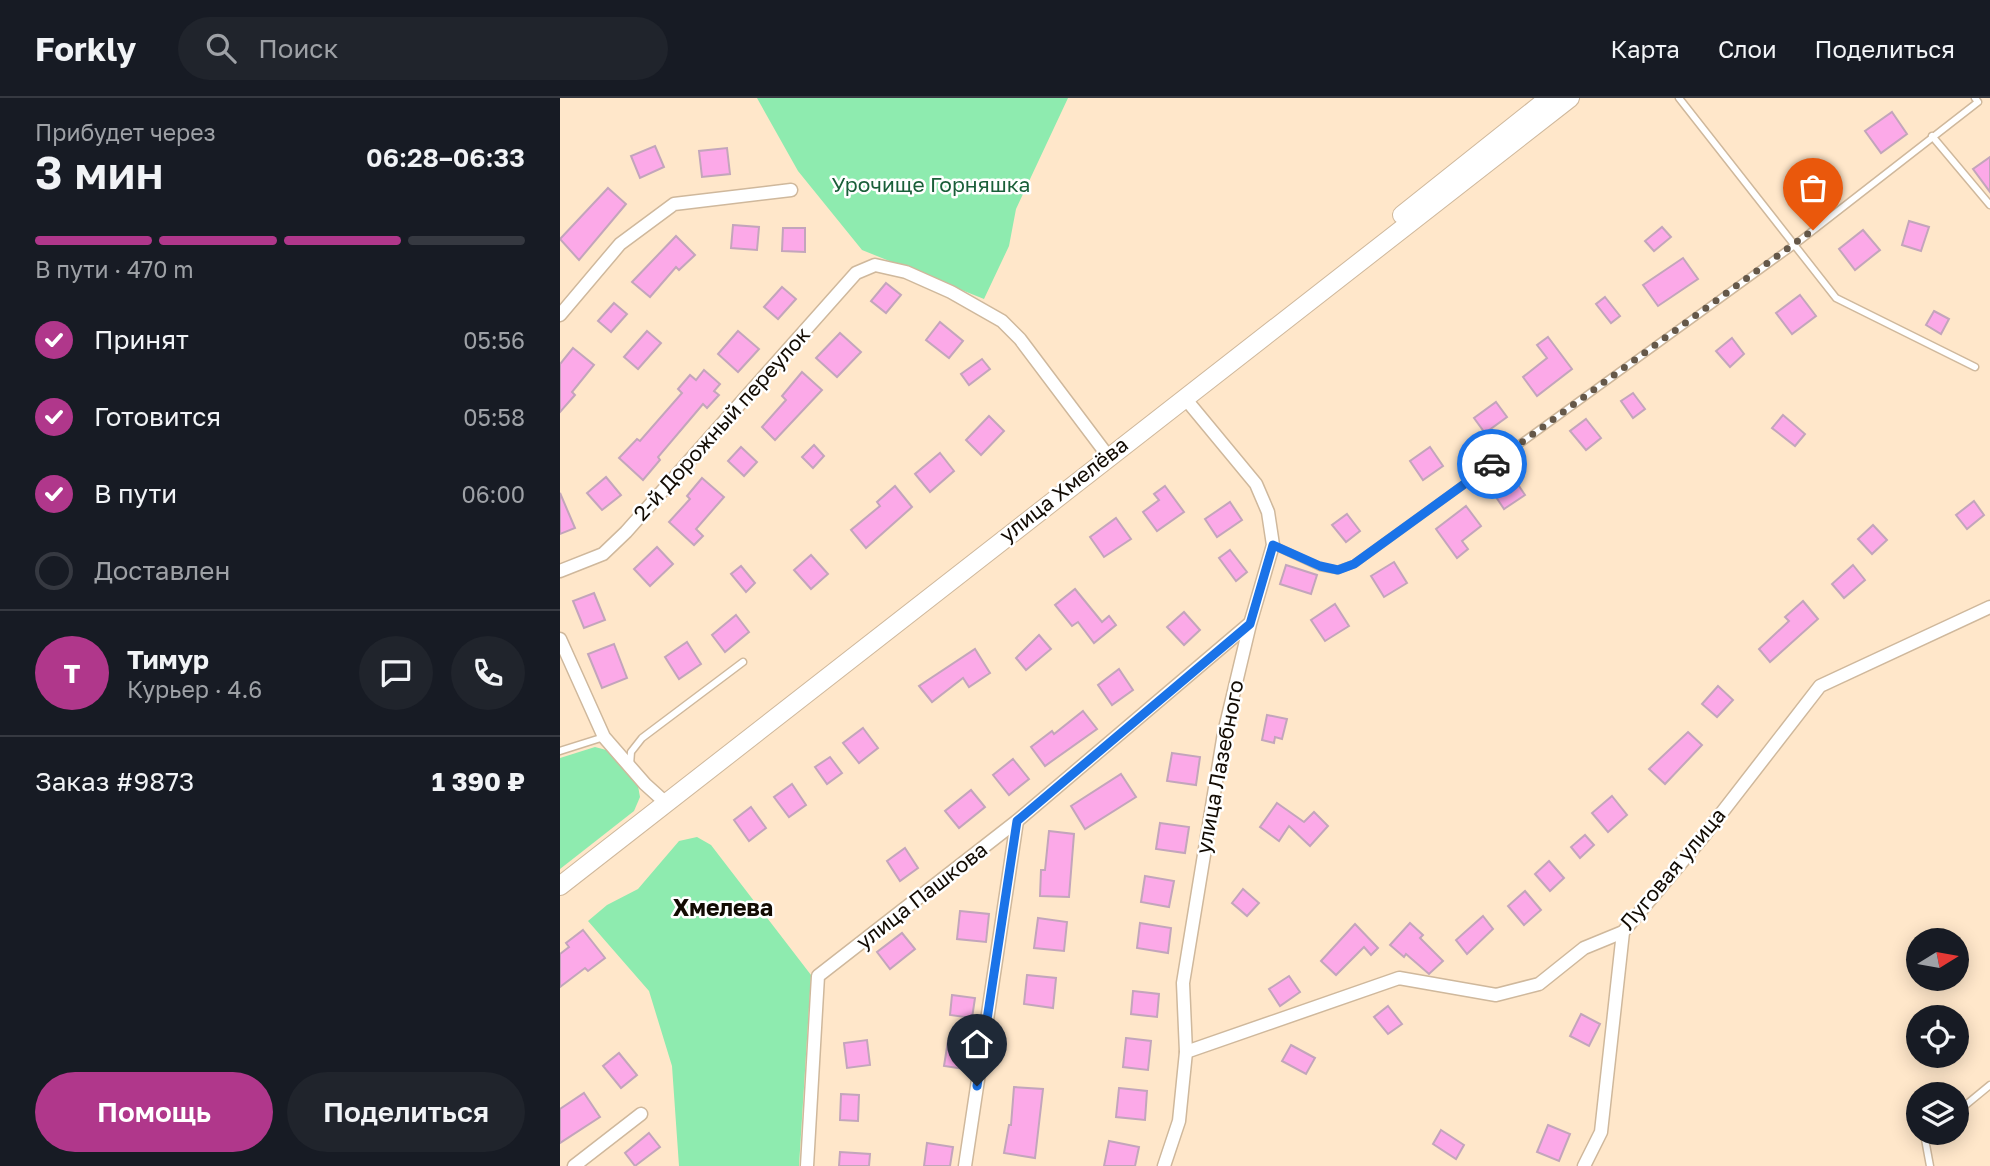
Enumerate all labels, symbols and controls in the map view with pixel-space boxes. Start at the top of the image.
search box [178,17,668,80]
text: Forkly [35,29,136,68]
icon: search [202,29,240,67]
text: Поиск [258,33,338,64]
text: Карта [1610,34,1680,63]
text: Слои [1718,34,1777,63]
text: Поделиться [1815,34,1955,63]
text: Прибудет через [35,118,216,146]
text: 06:28–06:33 [366,142,525,173]
text: 3 мин [35,144,164,199]
pin [1783,158,1843,230]
icon: bag [1794,169,1832,207]
park label: Урочище Горняшка [832,171,1030,197]
text: В пути · 470 m [35,255,194,283]
icon: check [35,321,73,359]
street label: 2-й Дорожный переулок [627,321,815,526]
text: Принят [94,324,189,355]
text: 05:56 [463,326,525,354]
icon: check [35,398,73,436]
text: Готовится [94,401,221,432]
text: 05:58 [463,403,525,431]
courier [1457,429,1527,499]
street label: улица Хмелёва [994,431,1133,547]
icon: car [1473,445,1511,483]
icon: check [35,475,73,513]
text: В пути [94,478,177,509]
text: 06:00 [461,480,525,508]
text: Доставлен [94,555,230,586]
button: chat [359,636,433,710]
button: phone [451,636,525,710]
text: Тимур [127,644,209,675]
text: Т [64,658,80,689]
text: Курьер · 4.6 [127,675,262,703]
street label: улица Лазебного [1189,678,1249,856]
text: Заказ #9873 [35,766,194,797]
text: 1 390 ₽ [432,766,525,797]
street label: Луговая улица [1614,802,1731,935]
street label: улица Пашкова [851,836,992,955]
district label: Хмелева [673,893,773,921]
north arrow [1906,928,1969,990]
map controls [1906,928,1969,1145]
button: locate [1906,1005,1969,1068]
pin [947,1014,1007,1086]
icon: home [958,1025,996,1063]
button: Помощь [35,1072,273,1152]
button: Поделиться [287,1072,525,1152]
button: layers [1906,1082,1969,1145]

